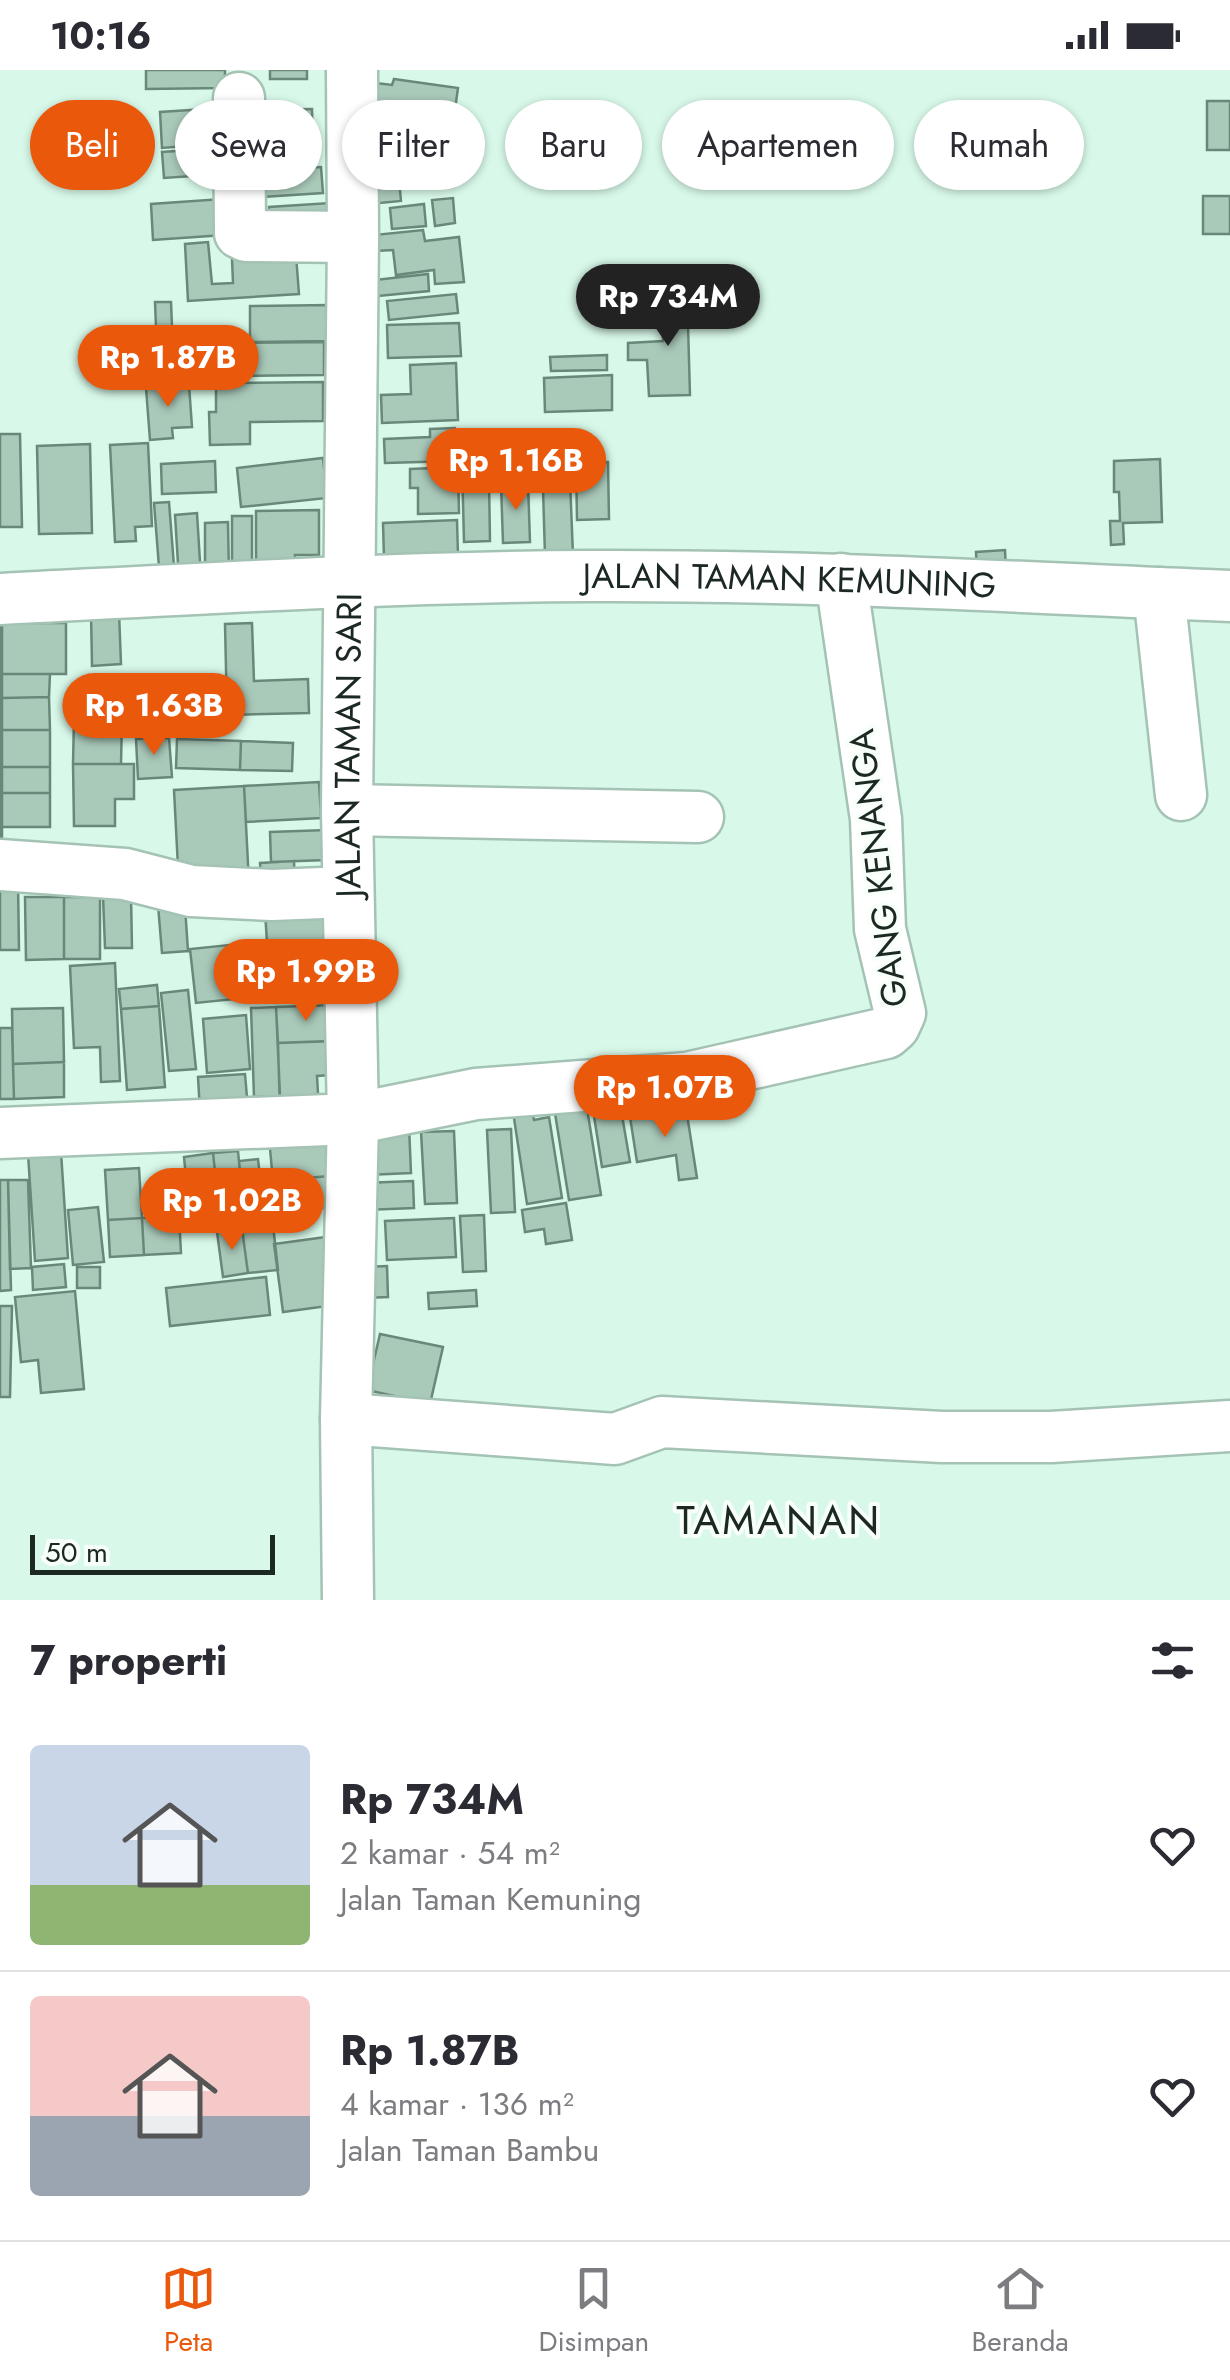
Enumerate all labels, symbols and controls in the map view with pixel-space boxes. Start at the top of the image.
text: 10:16 [50,8,152,63]
chip: Beli [30,100,155,190]
chip: Sewa [175,100,322,190]
chip: Filter [342,100,485,190]
chip: Baru [505,100,642,190]
chip: Apartemen [662,100,894,190]
chip: Rumah [914,100,1084,190]
pin: Rp 734M [576,264,760,349]
text: Rp 734M [598,273,738,319]
pin: Rp 1.87B [65,325,271,410]
text: Rp 1.87B [100,334,236,380]
pin: Rp 1.16B [413,428,619,513]
text: Rp 1.16B [448,437,584,483]
street label: JALAN TAMAN KEMUNING [579,551,997,611]
street label: JALAN TAMAN SARI [322,593,374,902]
pin: Rp 1.63B [51,673,257,758]
text: Rp 1.63B [84,682,224,728]
street label: GANG KENANGA [836,726,920,1010]
pin: Rp 1.99B [203,939,409,1024]
text: Rp 1.99B [236,948,376,994]
pin: Rp 1.07B [562,1055,768,1140]
text: Rp 1.07B [596,1064,734,1110]
pin: Rp 1.02B [129,1168,335,1253]
text: Rp 1.02B [162,1177,302,1223]
district label: TAMANAN [676,1491,882,1549]
scale bar [30,1530,275,1574]
text: 50 m [45,1532,108,1573]
text: 7 properti [30,1630,227,1691]
icon: filters [1145,1633,1200,1688]
text: Rp 734M [340,1769,524,1830]
icon: home [110,1785,230,1905]
icon: heart [1145,1818,1200,1873]
text: 2 kamar · 54 m² [340,1830,560,1876]
text: Jalan Taman Kemuning [340,1876,642,1922]
text: Rp 1.87B [340,2020,520,2081]
icon: home [110,2036,230,2156]
icon: heart [1145,2069,1200,2124]
text: 4 kamar · 136 m² [340,2081,574,2127]
text: Jalan Taman Bambu [340,2127,599,2173]
tab: Peta [161,2261,216,2362]
tab: Disimpan [538,2261,649,2362]
tab: Beranda [972,2261,1069,2362]

